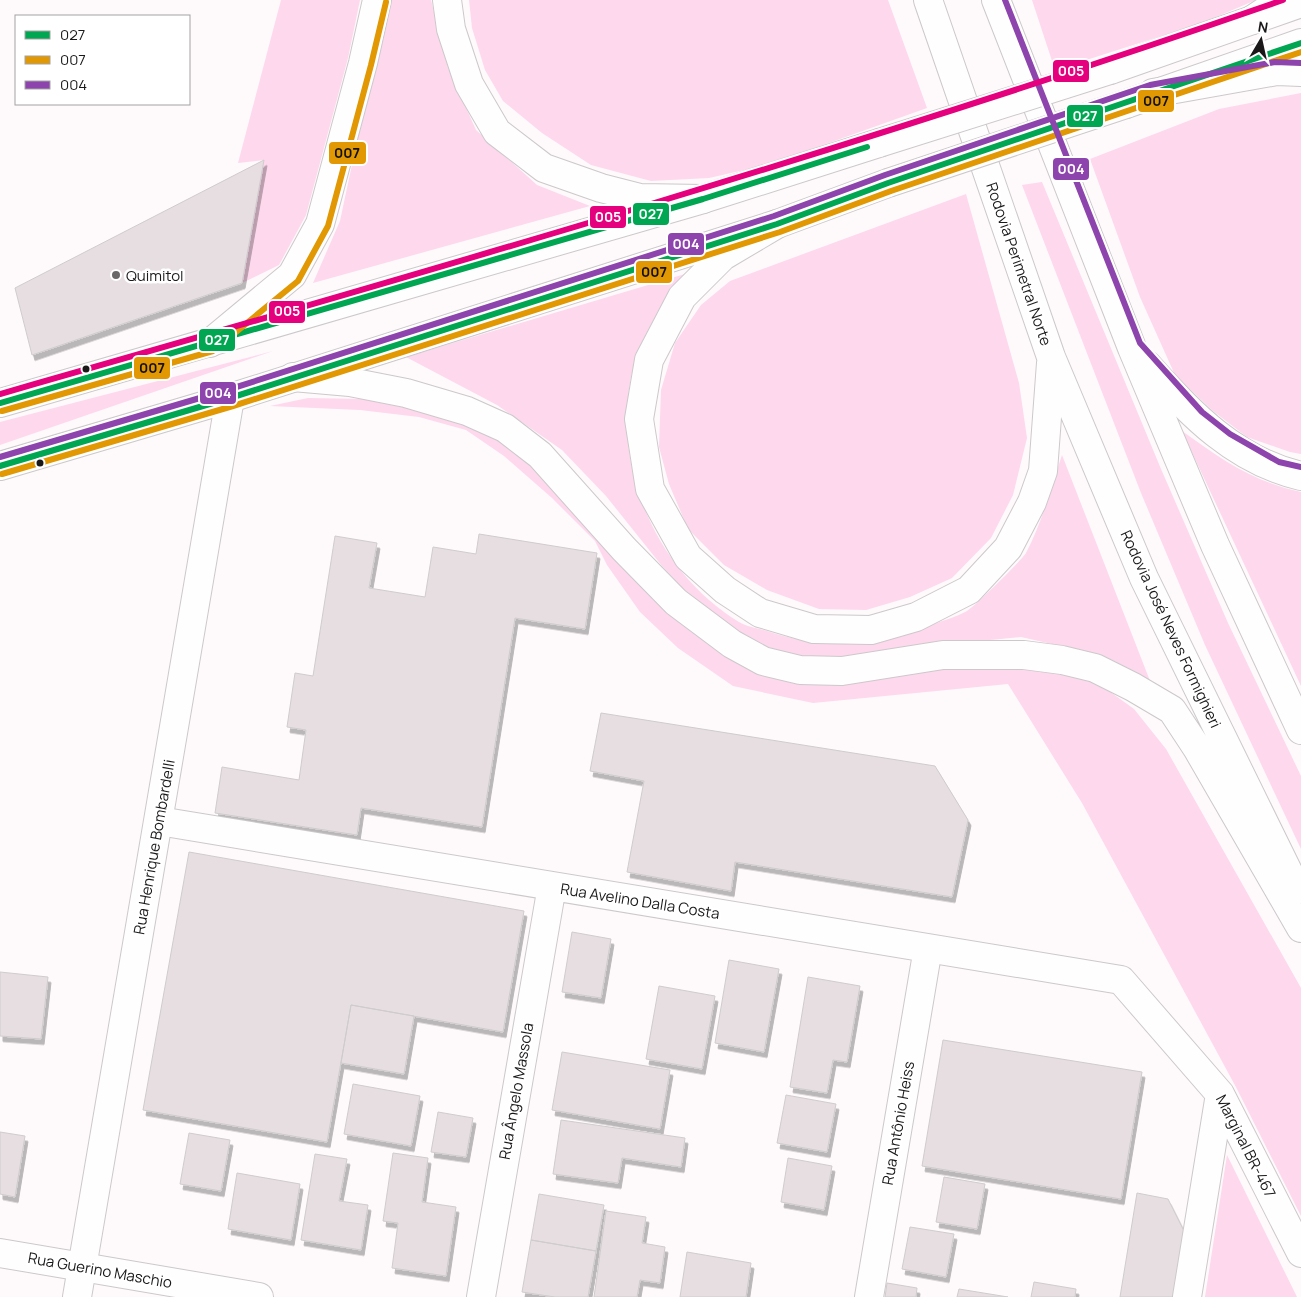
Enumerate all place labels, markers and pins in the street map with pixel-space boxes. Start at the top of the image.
place label: Quimitol [126,265,184,286]
marker: Quimitol [110,269,122,281]
unlabelled marker [81,364,91,374]
unlabelled marker [35,458,45,468]

